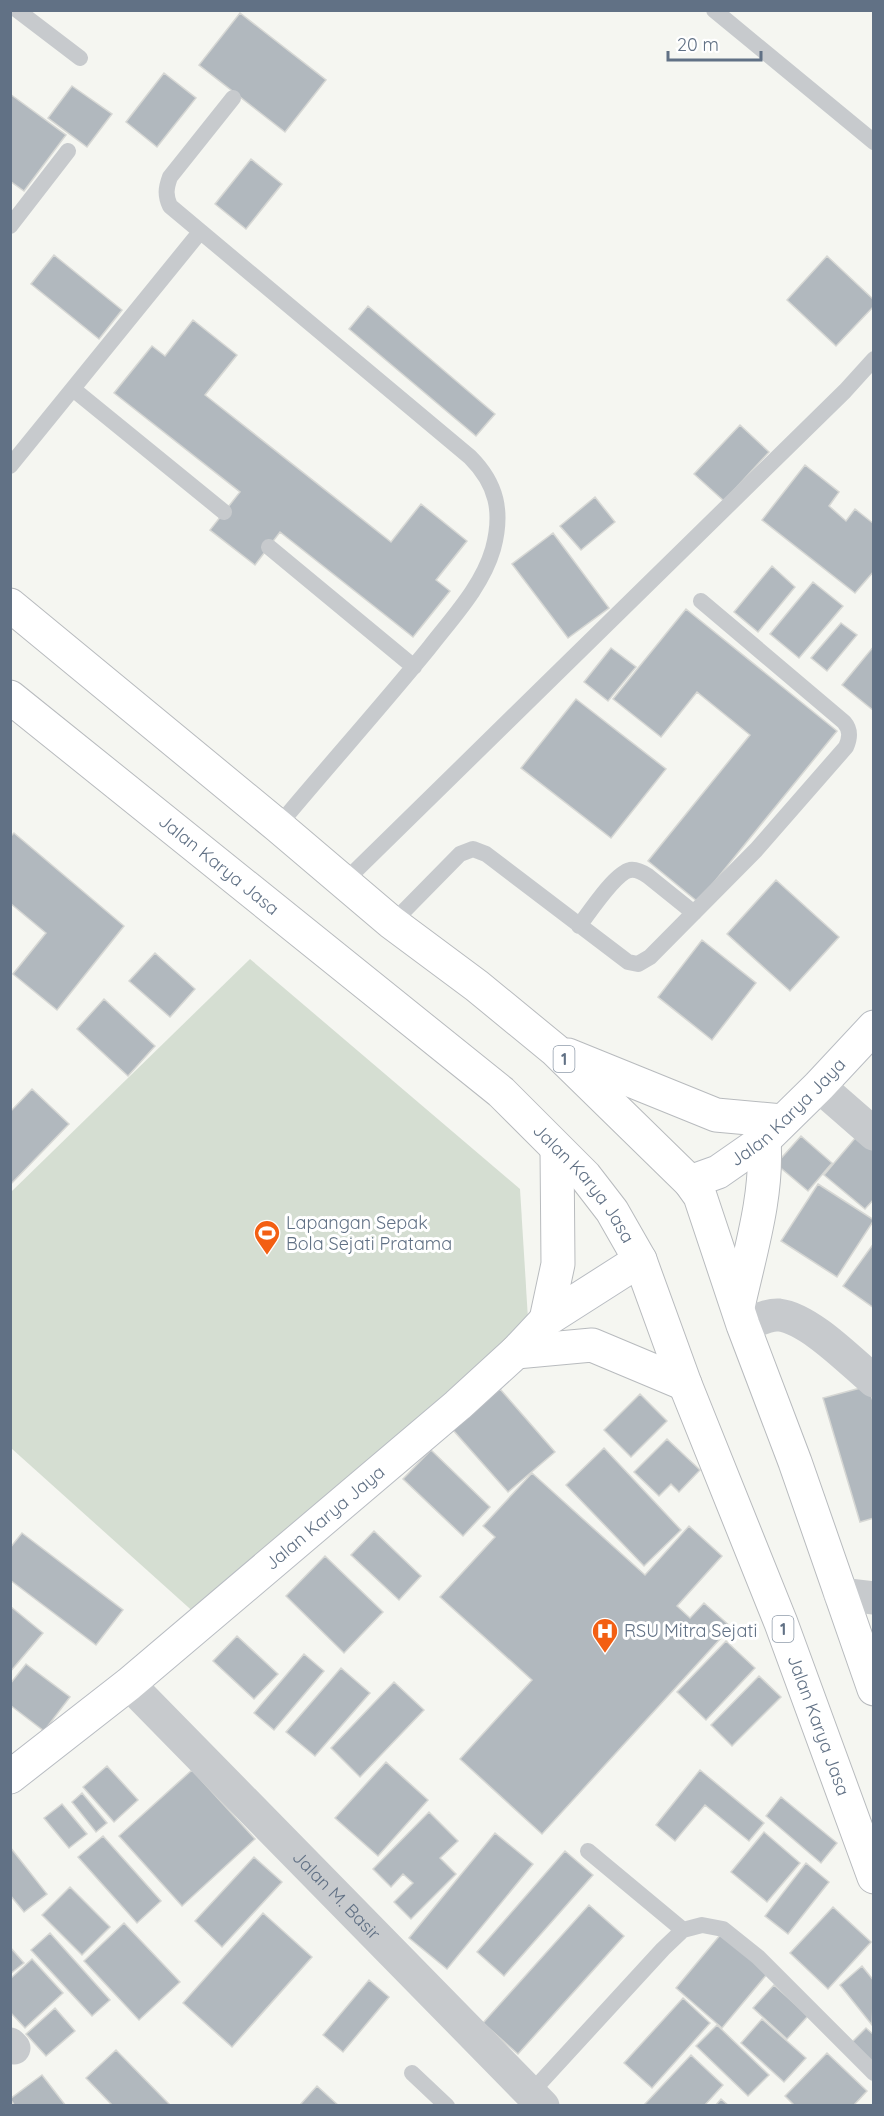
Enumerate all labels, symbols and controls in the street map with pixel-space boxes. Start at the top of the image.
scale bar [668,24,761,62]
text: 20 m [677,33,719,56]
street label: Jalan Karya Jasa [154,809,284,920]
road number: 1 [554,1046,574,1072]
street label: Jalan Karya Jaya [725,1053,850,1171]
street label: Jalan Karya Jasa [528,1119,640,1247]
place label: Lapangan Sepak Bola Sejati Pratama [286,1211,452,1255]
sports icon: Lapangan Sepak Bola Sejati Pratama [252,1218,282,1256]
street label: Jalan Karya Jaya [260,1460,389,1575]
hospital icon: RSU Mitra Sejati [590,1616,620,1654]
road number: 1 [772,1616,794,1642]
place label: RSU Mitra Sejati [624,1619,757,1642]
street label: Jalan Karya Jasa [783,1651,855,1799]
street label: Jalan M. Basir [288,1845,386,1945]

